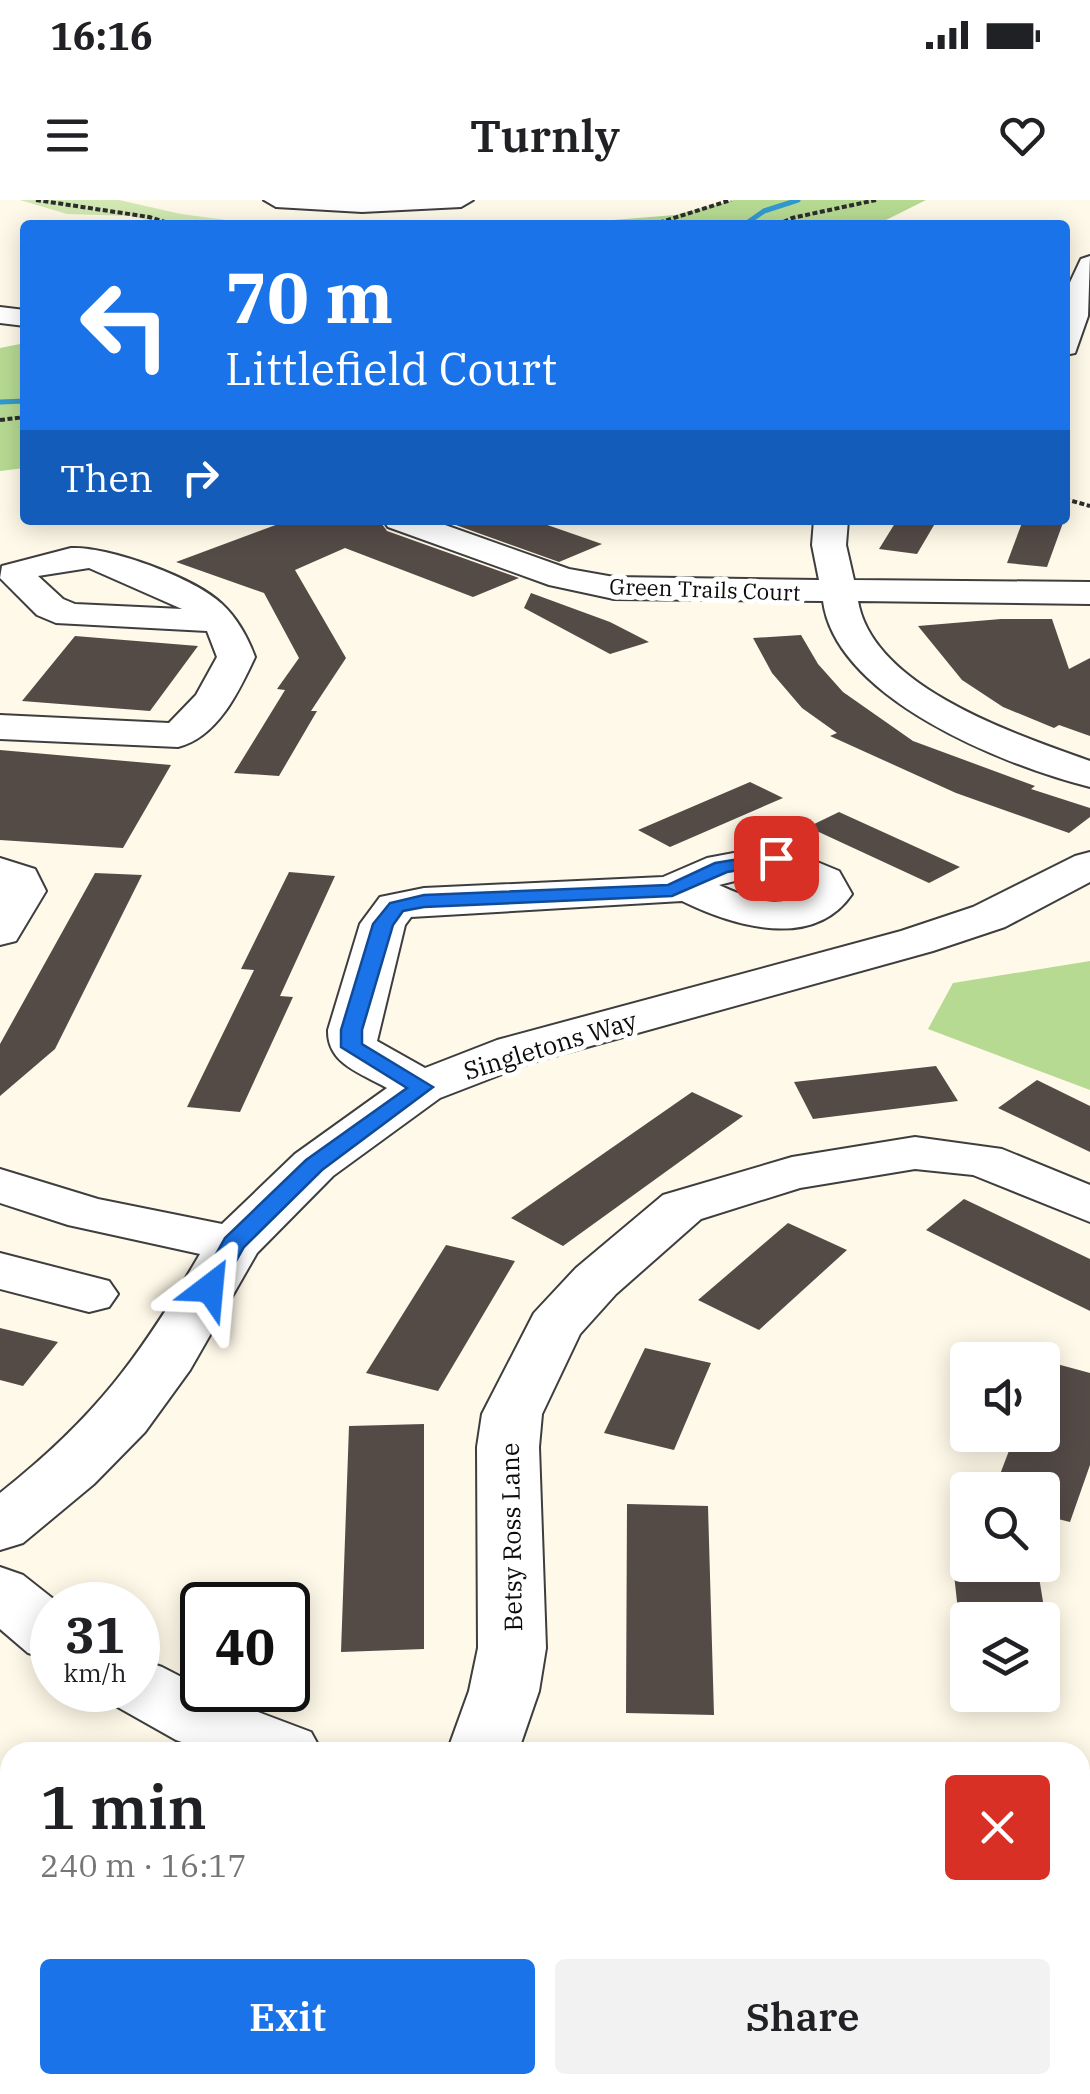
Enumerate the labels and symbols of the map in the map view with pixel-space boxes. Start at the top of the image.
street label: Green Trails Court [609,571,801,607]
pin [734,816,819,901]
street label: Singletons Way [459,1003,641,1087]
position arrow [158,1236,262,1340]
street label: Betsy Ross Lane [493,1442,529,1632]
speed limit sign: 40 [180,1582,310,1712]

